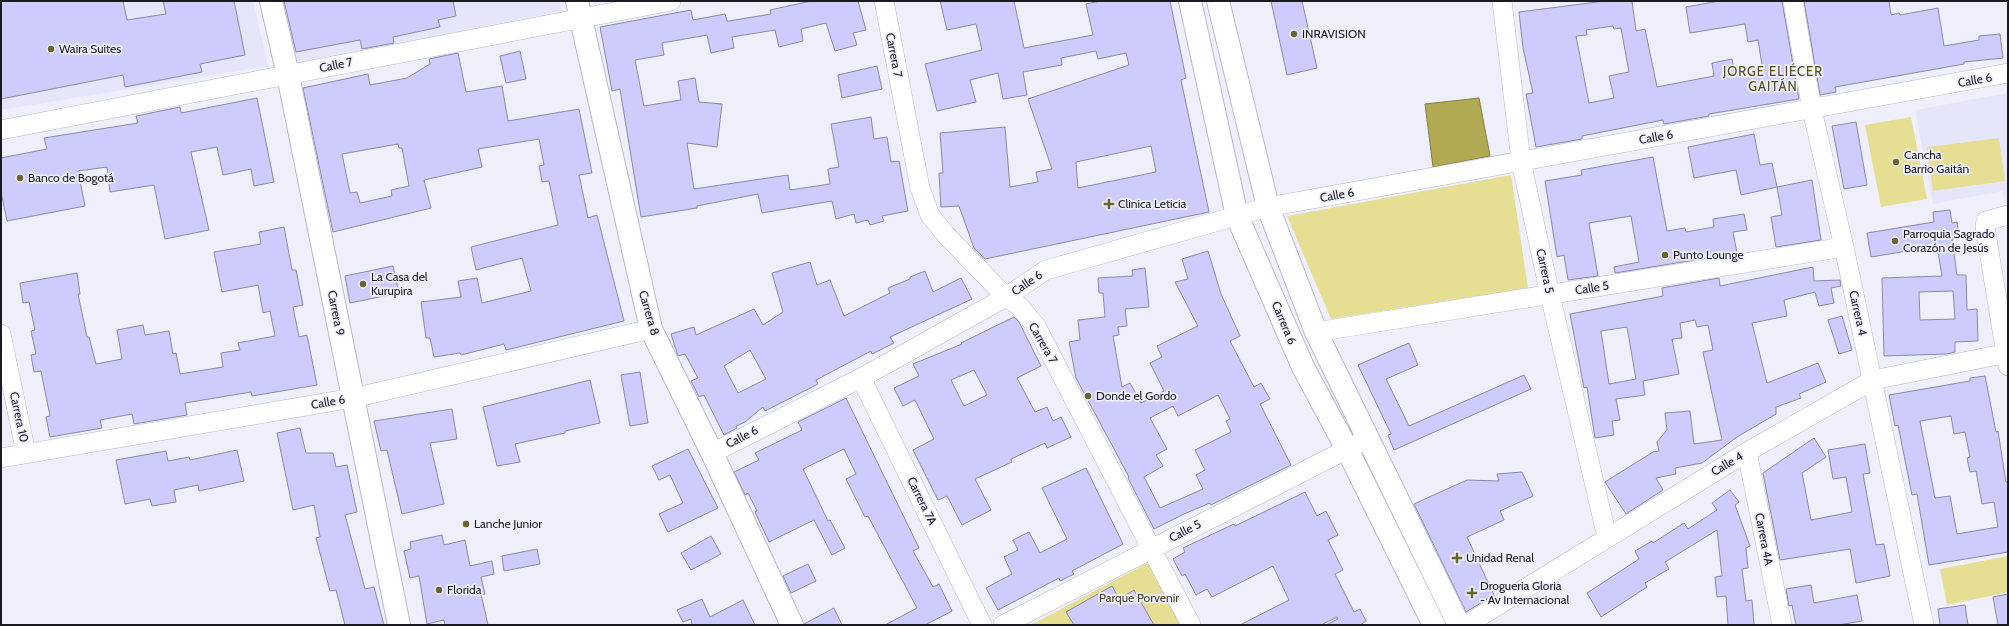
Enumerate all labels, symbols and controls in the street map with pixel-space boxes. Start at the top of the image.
place label: INRAVISION [1302,26,1366,41]
marker: INRAVISION [1289,29,1299,39]
street label: Carrera 7 [883,31,906,78]
place label: Waira Suites [59,41,121,56]
marker: Waira Suites [46,44,56,54]
street label: Calle 7 [318,54,354,75]
district label: JORGE ELIÉCER GAITÁN [1722,62,1823,94]
street label: Calle 6 [1957,69,1993,90]
street label: Calle 6 [1638,126,1674,147]
place label: Cancha Barrio Gaitán [1904,147,1970,176]
marker: Cancha Barrio Gaitán [1891,157,1901,167]
place label: Banco de Bogotá [28,170,114,185]
marker: Banco de Bogotá [15,173,25,183]
street label: Calle 6 [1319,184,1355,205]
place label: Clinica Leticia [1118,196,1187,211]
marker: Clinica Leticia [1103,198,1115,210]
place label: Parroquia Sagrado Corazón de Jesús [1903,226,1995,255]
marker: Parroquia Sagrado Corazón de Jesús [1890,236,1900,246]
street label: Carrera 5 [1533,247,1558,295]
place label: Punto Lounge [1673,247,1744,262]
marker: Punto Lounge [1660,250,1670,260]
street label: Calle 6 [1008,267,1045,298]
place label: La Casa del Kurupira [371,269,428,298]
street label: Calle 5 [1574,277,1610,298]
marker: La Casa del Kurupira [358,279,368,289]
street label: Carrera 9 [325,289,348,337]
street label: Carrera 8 [636,289,663,337]
street label: Carrera 4 [1846,289,1871,337]
street label: Carrera 6 [1269,299,1300,347]
street label: Carrera 7 [1026,320,1061,366]
place label: Donde el Gordo [1096,388,1177,403]
street label: Carrera 10 [7,390,32,443]
street label: Calle 6 [310,391,346,412]
marker: Donde el Gordo [1083,391,1093,401]
street label: Calle 6 [723,422,761,451]
street label: Calle 4 [1708,448,1745,479]
street label: Carrera 7A [904,474,941,528]
street label: Carrera 4A [1752,511,1777,567]
place label: Lanche Junior [474,516,542,531]
street label: Calle 5 [1166,516,1203,545]
marker: Lanche Junior [461,519,471,529]
place label: Unidad Renal [1466,550,1534,565]
marker: Unidad Renal [1451,552,1463,564]
place label: Drogueria Gloria - Av Internacional [1480,578,1569,607]
place label: Florida [447,582,482,597]
marker: Florida [434,585,444,595]
marker: Drogueria Gloria - Av Internacional [1467,588,1477,598]
park label: Parque Porvenir [1099,590,1179,605]

